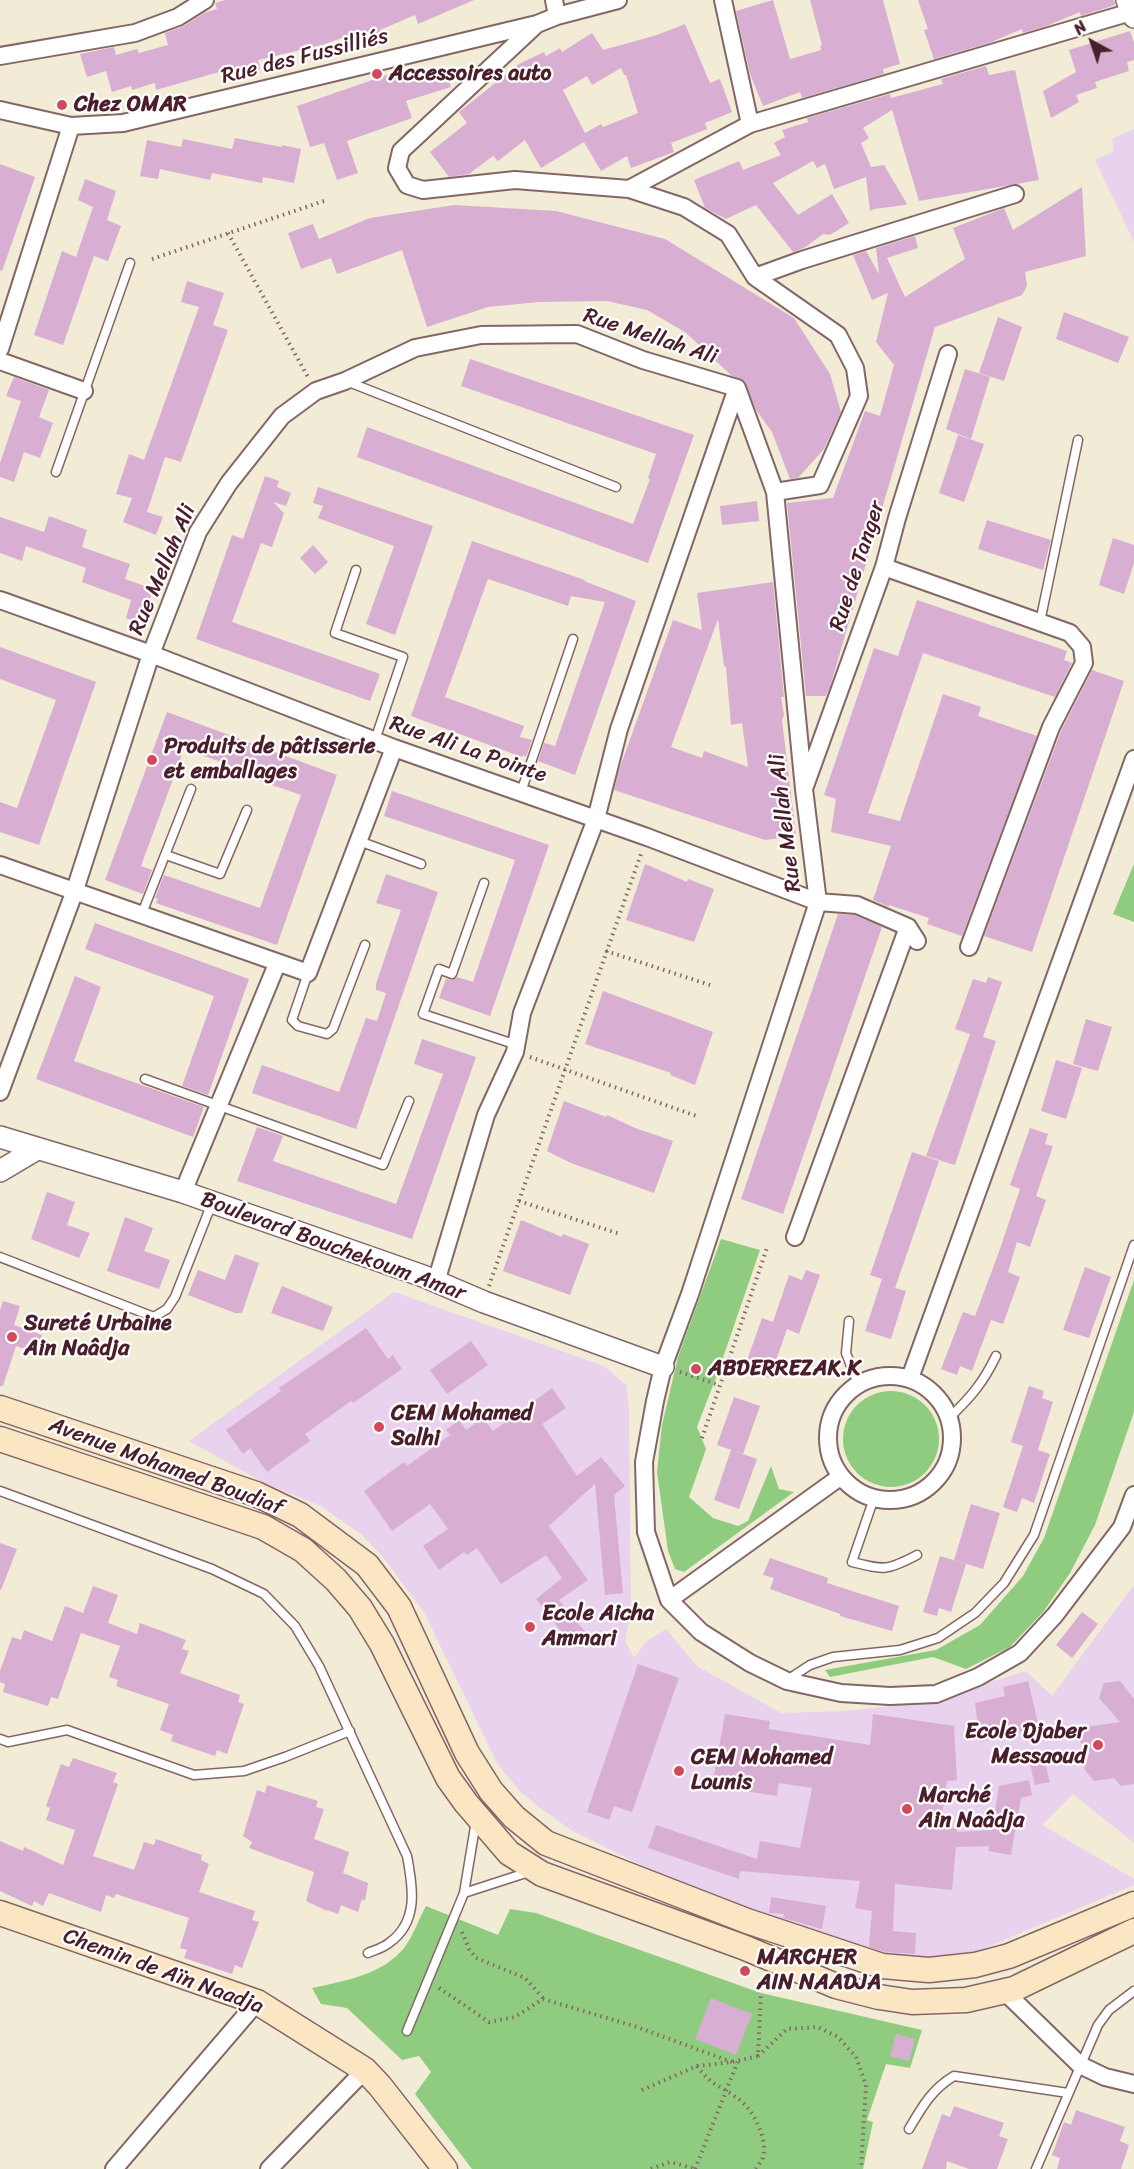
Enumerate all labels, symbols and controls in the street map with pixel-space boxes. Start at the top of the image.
north arrow [1062,12,1122,72]
text: N [1067,13,1094,43]
street label: Rue des Fussilliés [219,24,391,90]
place label: Accessoires auto [389,61,551,87]
marker: Accessoires auto [370,67,384,81]
place label: Chez OMAR [74,92,187,118]
marker: Chez OMAR [55,98,69,112]
street label: Rue Mellah Ali [580,303,720,371]
street label: Rue de Tanger [825,498,891,634]
street label: Rue Mellah Ali [124,501,202,639]
street label: Rue Ali La Pointe [386,711,550,789]
place label: Produits de pâtisserie et emballages [164,734,376,786]
street label: Rue Mellah Ali [764,752,808,894]
marker: Produits de pâtisserie et emballages [145,753,159,767]
street label: Boulevard Bouchekoum Amar [197,1187,469,1307]
place label: Sureté Urbaine Ain Naâdja [24,1311,172,1362]
marker: Sureté Urbaine Ain Naâdja [5,1330,19,1344]
place label: ABDERREZAK.K [708,1356,861,1382]
marker: ABDERREZAK.K [689,1362,703,1376]
place label: CEM Mohamed Salhi [391,1401,532,1452]
street label: Avenue Mohamed Boudiaf [45,1412,287,1522]
marker: CEM Mohamed Salhi [372,1420,386,1434]
place label: Ecole Aicha Ammari [542,1601,654,1652]
marker: Ecole Aicha Ammari [523,1620,537,1634]
place label: Ecole Djaber Messaoud [965,1719,1086,1771]
marker: Ecole Djaber Messaoud [1091,1738,1105,1752]
place label: CEM Mohamed Lounis [691,1745,832,1796]
marker: CEM Mohamed Lounis [672,1764,686,1778]
place label: Marché Ain Naâdja [919,1783,1024,1834]
marker: Marché Ain Naâdja [900,1802,914,1816]
street label: Chemin de Aïn Naadja [59,1923,267,2021]
place label: MARCHER AIN NAADJA [757,1945,881,1996]
marker: MARCHER AIN NAADJA [738,1964,752,1978]

